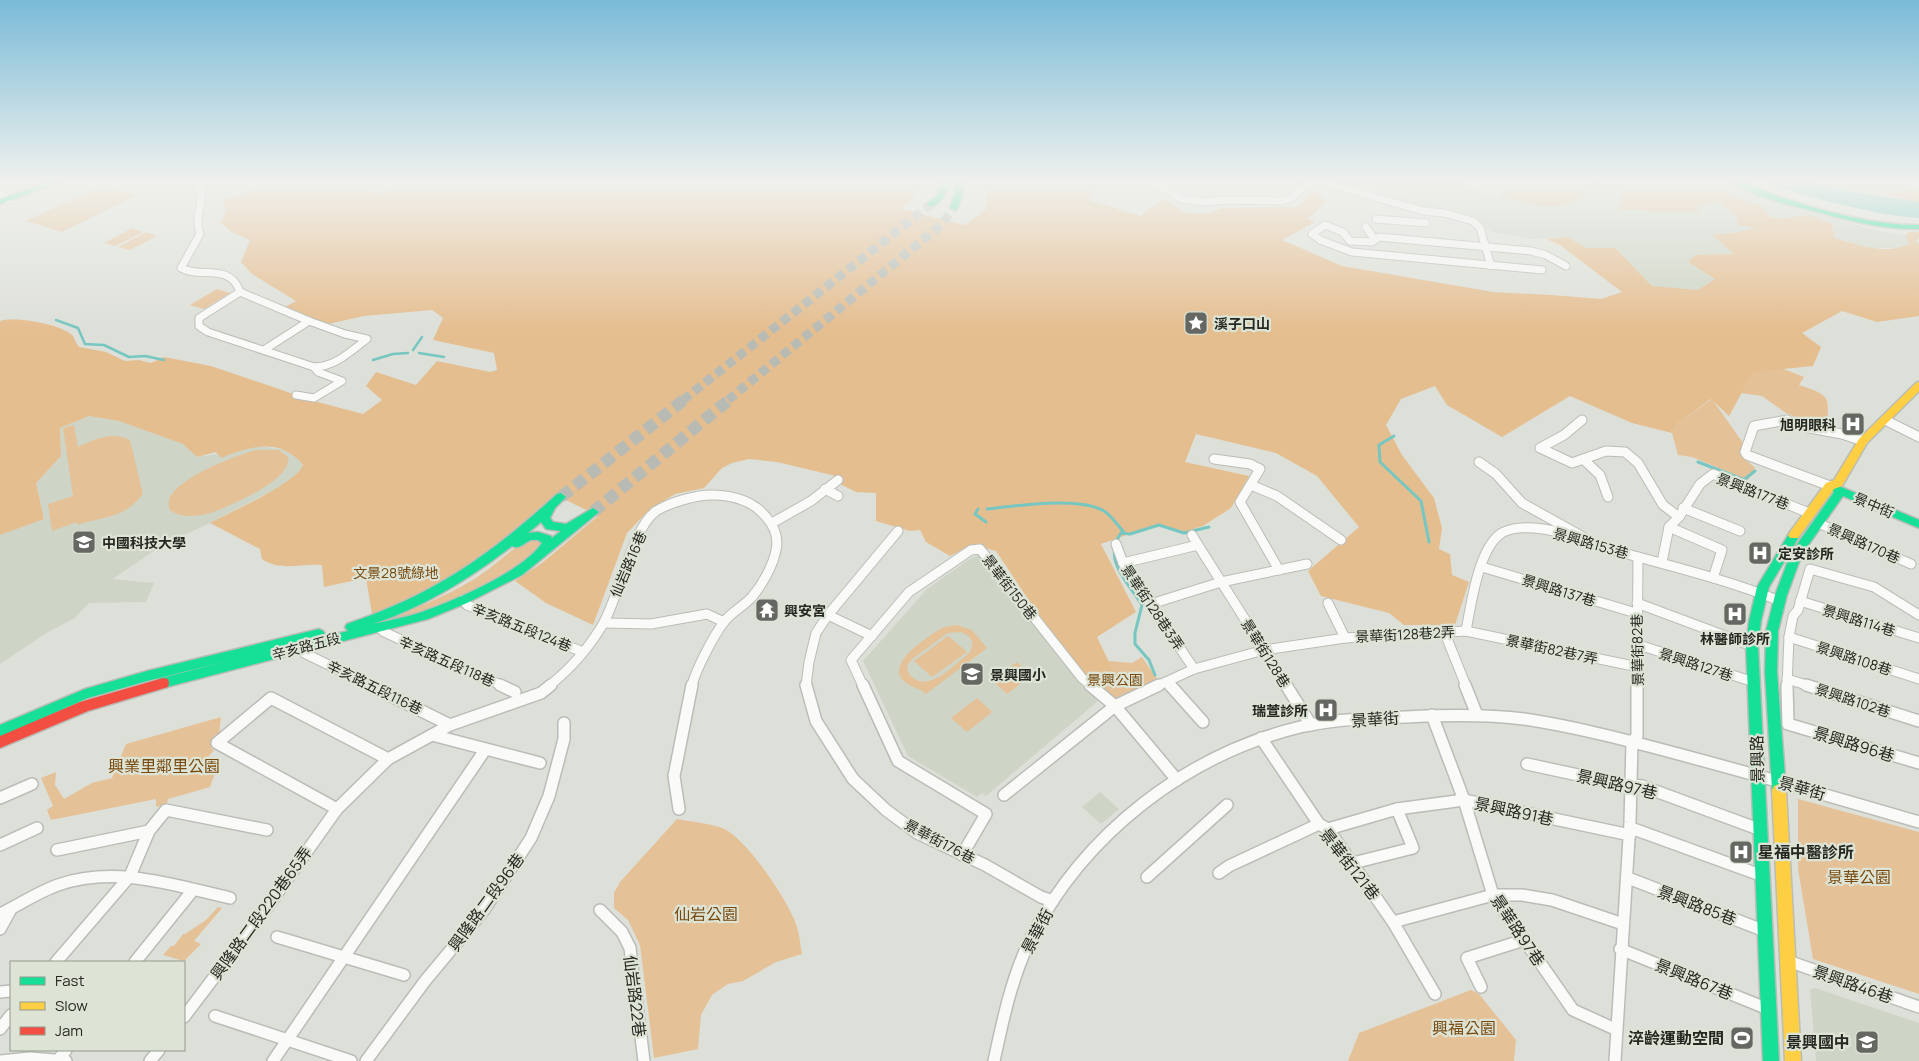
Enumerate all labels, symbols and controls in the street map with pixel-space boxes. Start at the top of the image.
place icon: 溪子口山 [1183,310,1209,336]
place label: 溪子口山 [1214,314,1270,333]
hospital icon: 旭明眼科 [1840,411,1866,437]
place label: 旭明眼科 [1780,415,1836,434]
street label: 景興路177巷 [1714,469,1792,513]
street label: 景中街 [1851,488,1897,522]
street label: 景興路170巷 [1825,519,1903,567]
street label: 景興路153巷 [1551,523,1631,563]
street label: 仙岩路16巷 [606,528,650,600]
school or university icon: 中國科技大學 [71,529,97,555]
place label: 中國科技大學 [102,533,186,552]
hospital icon: 定安診所 [1747,540,1773,566]
place label: 定安診所 [1778,544,1834,563]
street label: 景華街150巷 [978,550,1042,624]
street label: 景華街128巷3弄 [1117,561,1189,653]
park label: 文景28號綠地 [353,563,439,582]
street label: 景興路137巷 [1520,570,1598,610]
temple icon: 興安宮 [754,597,780,623]
street label: 辛亥路五段124巷 [470,598,574,656]
street label: 景興路114巷 [1820,600,1898,640]
place label: 興安宮 [784,601,826,620]
hospital icon: 林醫師診所 [1722,601,1748,627]
street label: 景華街82巷 [1627,614,1647,686]
street label: 景華街128巷 [1237,615,1295,691]
street label: 景華街128巷2弄 [1355,622,1455,646]
street label: 辛亥路五段 [270,628,342,664]
place label: 林醫師診所 [1700,629,1770,648]
street label: 景華街82巷7弄 [1504,630,1600,668]
street label: 辛亥路五段118巷 [396,631,498,691]
street label: 景興路108巷 [1814,637,1894,679]
street label: 景興路127巷 [1657,643,1735,685]
street label: 辛亥路五段116巷 [324,656,426,718]
school or university icon: 景興國小 [959,661,985,687]
place label: 景興國小 [990,665,1046,684]
park label: 景興公園 [1087,670,1143,689]
street label: 景興路102巷 [1813,679,1893,721]
hospital icon: 瑞萱診所 [1313,697,1339,723]
place label: 瑞萱診所 [1252,701,1308,720]
street label: 景華街 [1350,706,1400,732]
street label: 景興路96巷 [1811,721,1897,767]
street label: 景興路 [1746,735,1768,783]
park label: 興業里鄰里公園 [108,755,220,777]
street label: 景興路97巷 [1575,764,1659,804]
street label: 景華街 [1776,771,1828,805]
street label: 景興路91巷 [1473,792,1555,830]
street label: 景華街176巷 [901,814,979,868]
street label: 景華街121巷 [1315,823,1385,905]
hospital icon: 星福中醫診所 [1728,839,1754,865]
place label: 星福中醫診所 [1758,841,1854,863]
street label: 興隆路二段220巷65弄 [205,842,317,984]
street label: 興隆路二段96巷 [443,849,529,955]
park label: 景華公園 [1827,866,1891,888]
street label: 景興路85巷 [1655,880,1739,930]
street label: 景華路97巷 [1486,890,1550,970]
park label: 仙岩公園 [674,903,738,925]
street label: 景華街 [1016,905,1058,957]
street label: 景興路67巷 [1652,953,1736,1005]
street label: 仙岩路22巷 [619,954,651,1038]
street label: 景興路46巷 [1810,960,1896,1008]
legend [10,961,185,1051]
text: Fast [55,970,84,991]
text: Slow [55,995,88,1016]
park label: 興福公園 [1432,1017,1496,1039]
text: Jam [55,1020,83,1041]
sports icon: 淬齡運動空間 [1729,1025,1755,1051]
place label: 淬齡運動空間 [1628,1027,1724,1049]
school or university icon: 景興國中 [1854,1029,1880,1055]
place label: 景興國中 [1786,1031,1850,1053]

